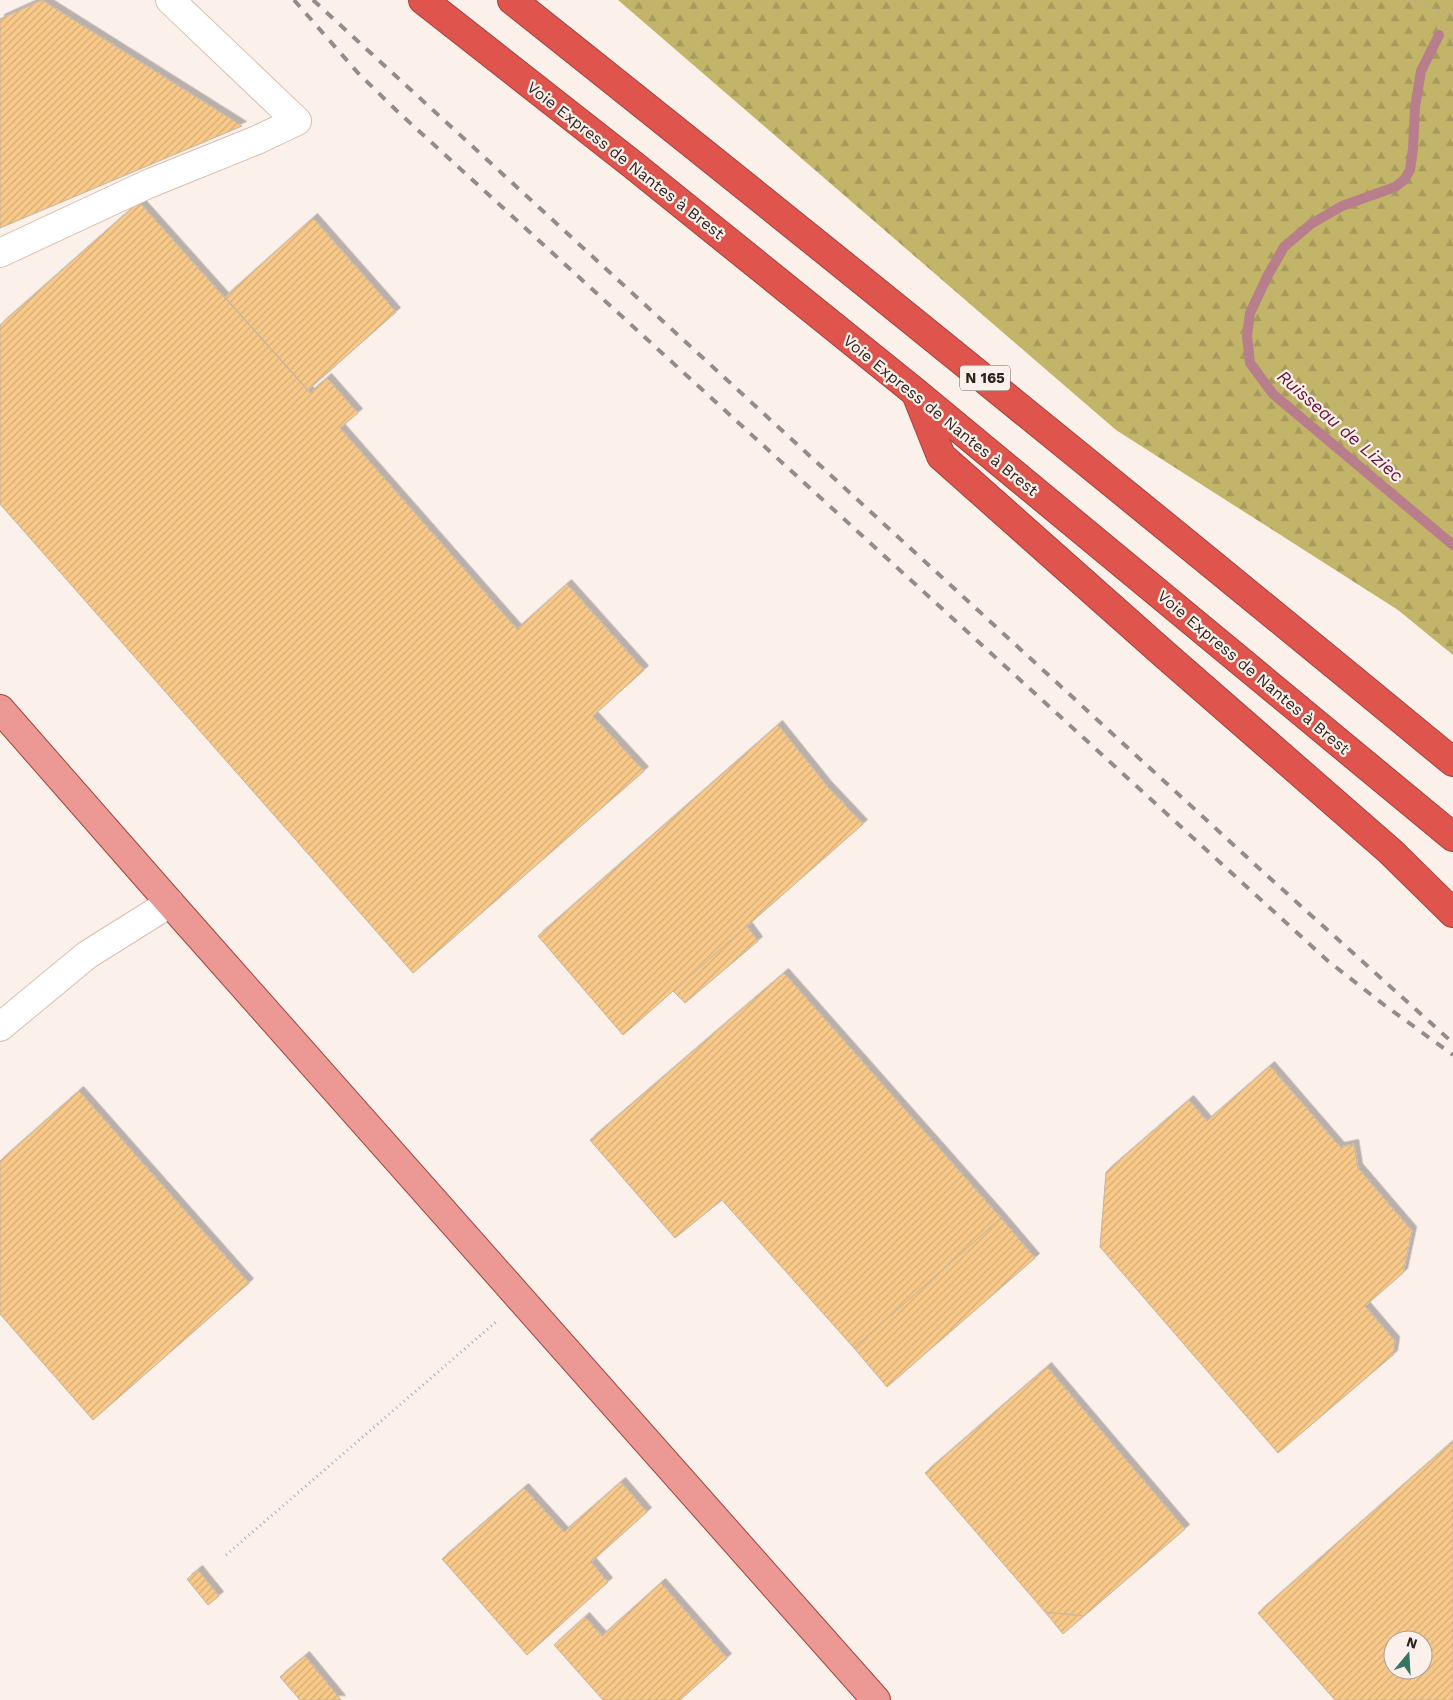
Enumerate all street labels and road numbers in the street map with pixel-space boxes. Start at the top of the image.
street label: Voie Express de Nantes à Brest [523,77,728,243]
street label: Voie Express de Nantes à Brest [839,331,1042,500]
road number: N 165 [960,366,1010,390]
street label: Voie Express de Nantes à Brest [1154,586,1354,759]

